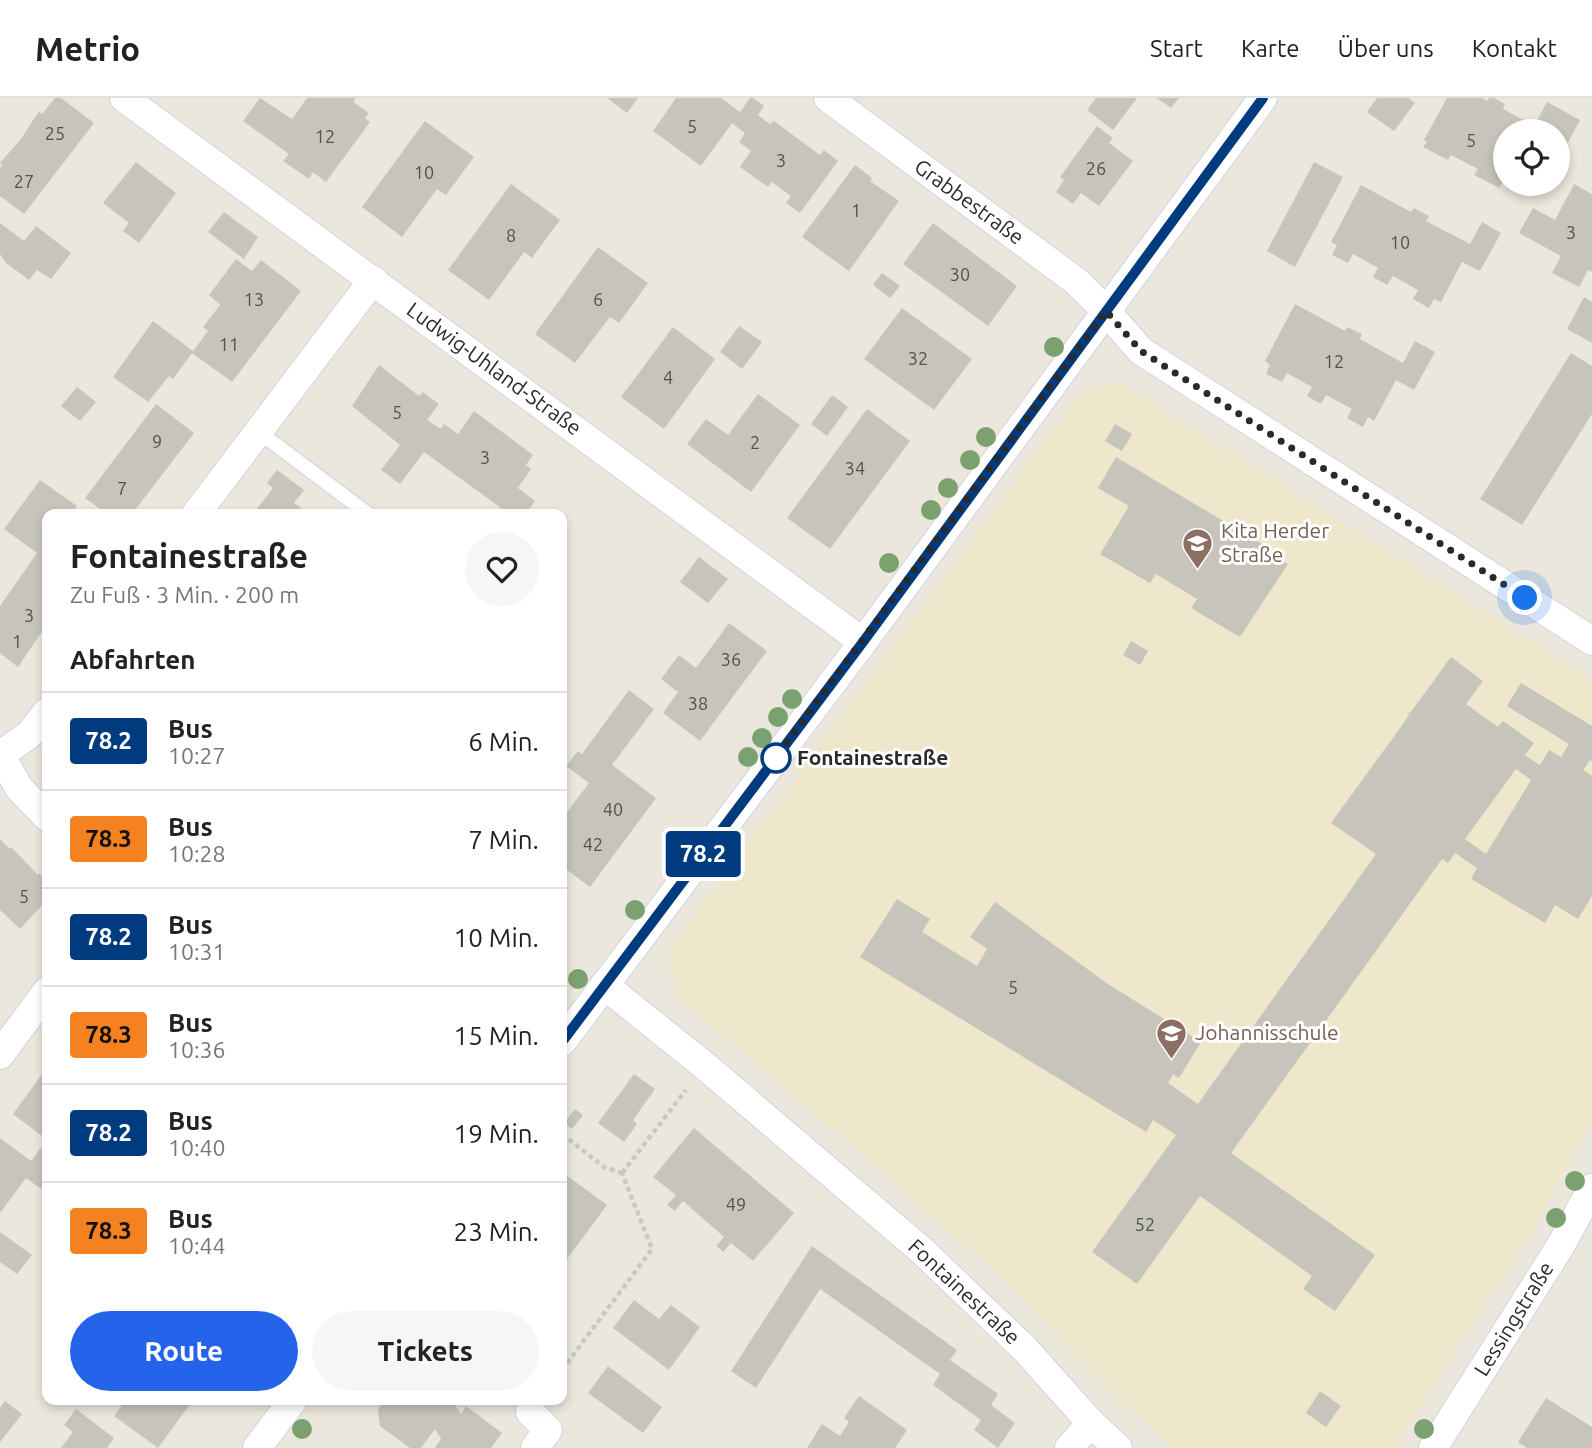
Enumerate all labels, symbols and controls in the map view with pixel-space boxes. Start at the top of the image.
text: Metrio [35,30,140,67]
text: Start [1150,35,1203,62]
text: Karte [1241,35,1300,62]
text: Über uns [1338,35,1434,62]
text: Kontakt [1472,35,1557,62]
house number: 5 [687,116,697,136]
map controls [1493,119,1570,196]
button: locate [1493,119,1570,196]
house number: 25 [45,123,65,143]
house number: 12 [315,126,335,146]
house number: 5 [1466,130,1476,150]
house number: 3 [776,150,786,170]
street label: Grabbestraße [910,154,1029,249]
house number: 26 [1086,158,1106,178]
house number: 10 [414,162,434,182]
house number: 27 [14,171,34,191]
house number: 1 [851,200,861,220]
house number: 3 [1566,222,1576,242]
house number: 8 [506,225,516,245]
house number: 10 [1390,232,1410,252]
house number: 30 [950,264,970,284]
house number: 13 [244,289,264,309]
house number: 6 [593,289,603,309]
street label: Ludwig-Uhland-Straße [403,297,586,440]
house number: 11 [219,334,239,354]
house number: 32 [908,348,928,368]
house number: 12 [1324,351,1344,371]
house number: 4 [663,367,673,387]
house number: 5 [392,402,402,422]
house number: 9 [152,431,162,451]
house number: 2 [750,432,760,452]
house number: 3 [480,447,490,467]
house number: 34 [845,458,865,478]
house number: 7 [117,478,127,498]
place label: Kita Herder Straße [1221,518,1329,566]
school or university icon: Kita Herder Straße [1181,526,1215,570]
button: heart [465,532,539,606]
text: Fontainestraße [70,537,308,574]
your location [1507,580,1542,615]
text: Zu Fuß · 3 Min. · 200 m [70,582,299,607]
house number: 3 [24,605,34,625]
house number: 1 [12,631,22,651]
text: Abfahrten [70,645,195,674]
house number: 36 [721,649,741,669]
house number: 38 [688,693,708,713]
text: Bus [168,714,213,743]
text: 78.2 [85,727,132,754]
text: 6 Min. [468,727,539,756]
text: 10:27 [168,743,226,768]
marker: Fontainestraße [761,743,791,773]
place label: Fontainestraße [797,745,948,769]
house number: 40 [603,799,623,819]
text: Bus [168,812,213,841]
text: 78.3 [85,825,132,852]
text: 7 Min. [468,825,539,854]
line badge: 78.2 [654,831,752,877]
house number: 42 [583,834,603,854]
text: 78.2 [680,840,726,867]
text: 10:28 [168,841,226,866]
house number: 5 [19,886,29,906]
text: Bus [168,910,213,939]
text: 78.2 [85,923,132,950]
text: 10 Min. [454,923,539,952]
text: 10:31 [168,939,226,964]
house number: 5 [1008,977,1018,997]
text: Bus [168,1008,213,1037]
school or university icon: Johannisschule [1155,1016,1189,1060]
place label: Johannisschule [1195,1020,1339,1044]
text: 78.3 [85,1021,132,1048]
text: 15 Min. [454,1021,539,1050]
text: 10:36 [168,1037,226,1062]
text: Bus [168,1106,213,1135]
text: 78.2 [85,1119,132,1146]
text: 19 Min. [454,1119,539,1148]
text: 10:40 [168,1135,226,1160]
house number: 49 [726,1194,746,1214]
text: Bus [168,1204,213,1233]
house number: 52 [1135,1214,1155,1234]
text: 78.3 [85,1217,132,1244]
text: 23 Min. [454,1217,539,1246]
text: 10:44 [168,1233,226,1258]
street label: Fontainestraße [904,1234,1025,1349]
street label: Lessingstraße [1469,1257,1558,1380]
button: Route [70,1311,298,1391]
button: Tickets [312,1311,539,1391]

